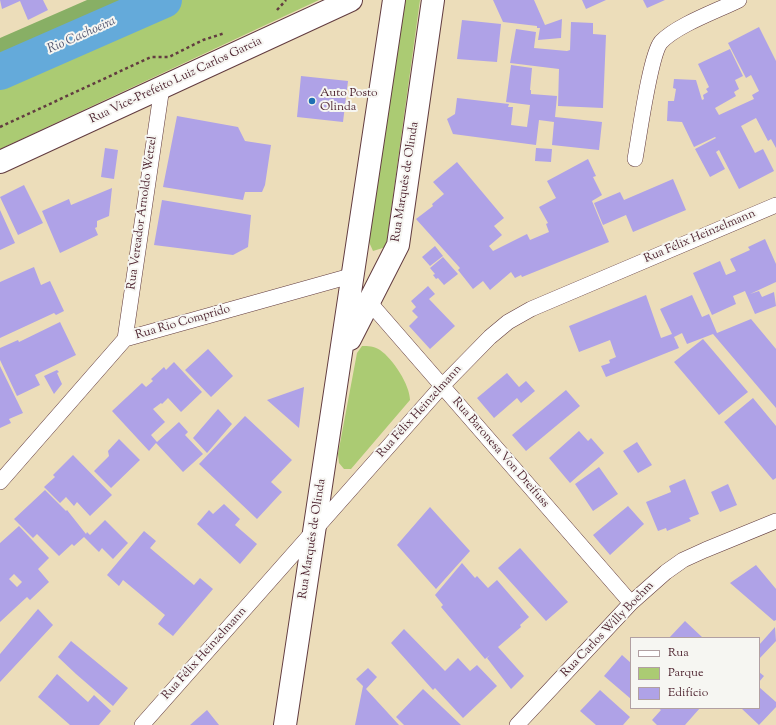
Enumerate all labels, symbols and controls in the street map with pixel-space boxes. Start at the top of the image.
water label: Rio Cachoeira [45,14,119,58]
street label: Rua Vice-Prefeito Luiz Carlos Garcia [88,35,264,127]
place label: Auto Posto Olinda [320,87,378,115]
marker: Auto Posto Olinda [307,96,317,106]
street label: Rua Marquês de Olinda [389,121,423,243]
street label: Rua Vereador Arnoldo Wetzel [125,135,161,291]
street label: Rua Félix Heinzelmann [642,207,758,267]
street label: Rua Rio Comprido [134,303,232,343]
street label: Rua Félix Heinzelmann [375,363,465,461]
street label: Rua Baronesa Von Dreifuss [448,395,552,511]
street label: Rua Marquês de Olinda [296,478,330,600]
street label: Rua Carlos Willy Boehm [559,579,657,681]
street label: Rua Félix Heinzelmann [160,605,250,703]
legend [630,637,760,709]
text: Rua [668,644,689,662]
text: Parque [668,664,704,682]
text: Edifício [668,684,708,702]

